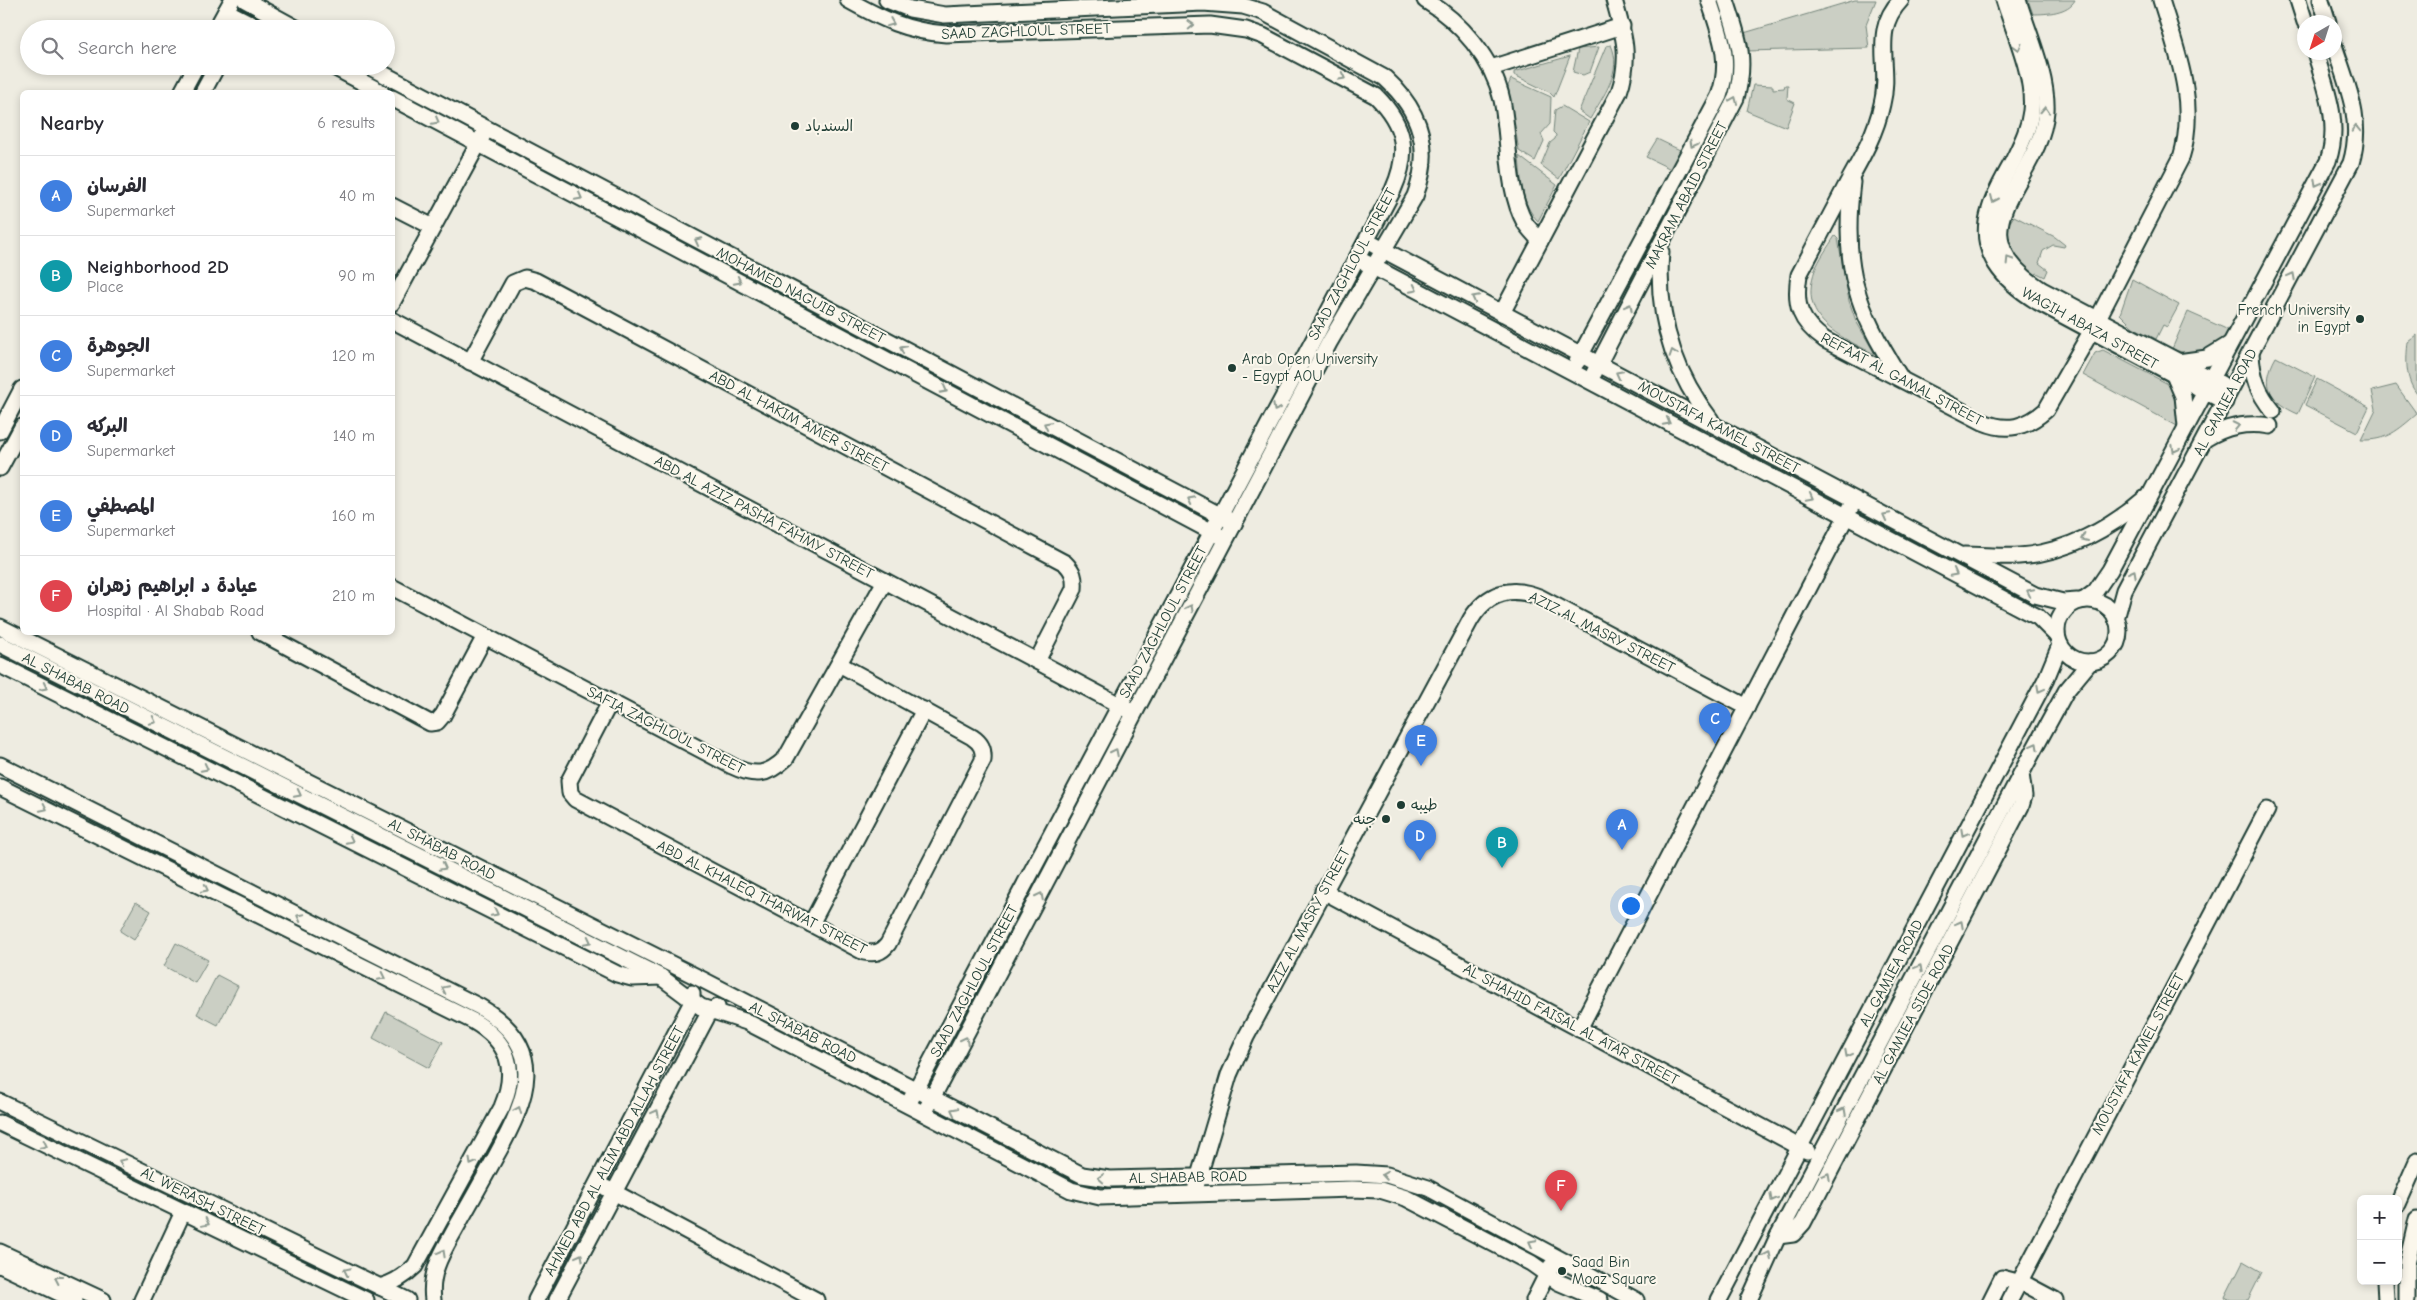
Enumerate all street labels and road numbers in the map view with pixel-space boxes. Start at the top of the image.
street label: SAAD ZAGHLOUL STREET [941,19,1111,43]
street label: MAKRAM ABAID STREET [1641,118,1731,272]
street label: SAAD ZAGHLOUL STREET [1304,185,1400,343]
street label: MOHAMED NAGUIB STREET [714,243,889,347]
street label: WAGIH ABAZA STREET [2018,283,2162,373]
street label: REFAAT AL GAMAL STREET [1818,329,1986,430]
street label: AL GAMIEA ROAD [2189,345,2261,459]
street label: ABD AL HAKIM AMER STREET [706,366,892,476]
street label: MOUSTAFA KAMEL STREET [1635,377,1803,477]
street label: ABD AL AZIZ PASHA FAHMY STREET [651,451,877,583]
street label: SAAD ZAGHLOUL STREET [1115,543,1211,701]
street label: AZIZ AL MASRY STREET [1526,587,1678,677]
street label: AL SHABAB ROAD [19,648,133,718]
street label: SAFIA ZAGHLOUL STREET [584,682,748,778]
street label: AL SHABAB ROAD [385,814,499,884]
street label: ABD AL KHALEQ THARWAT STREET [654,836,870,958]
street label: AZIZ AL MASRY STREET [1262,844,1354,996]
street label: SAAD ZAGHLOUL STREET [926,902,1022,1060]
street label: AL GAMIEA ROAD [1855,916,1927,1030]
street label: AL GAMIEA SIDE ROAD [1868,941,1958,1087]
street label: AL SHAHID FAISAL AL ATAR STREET [1460,959,1682,1089]
street label: MOUSTAFA KAMEL STREET [2088,970,2188,1138]
street label: AL SHABAB ROAD [746,997,860,1067]
street label: AHMED ABD AL ALIM ABD ALLAH STREET [540,1023,688,1279]
street label: AL WERASH STREET [138,1163,268,1239]
street label: AL SHABAB ROAD [1129,1167,1247,1187]

